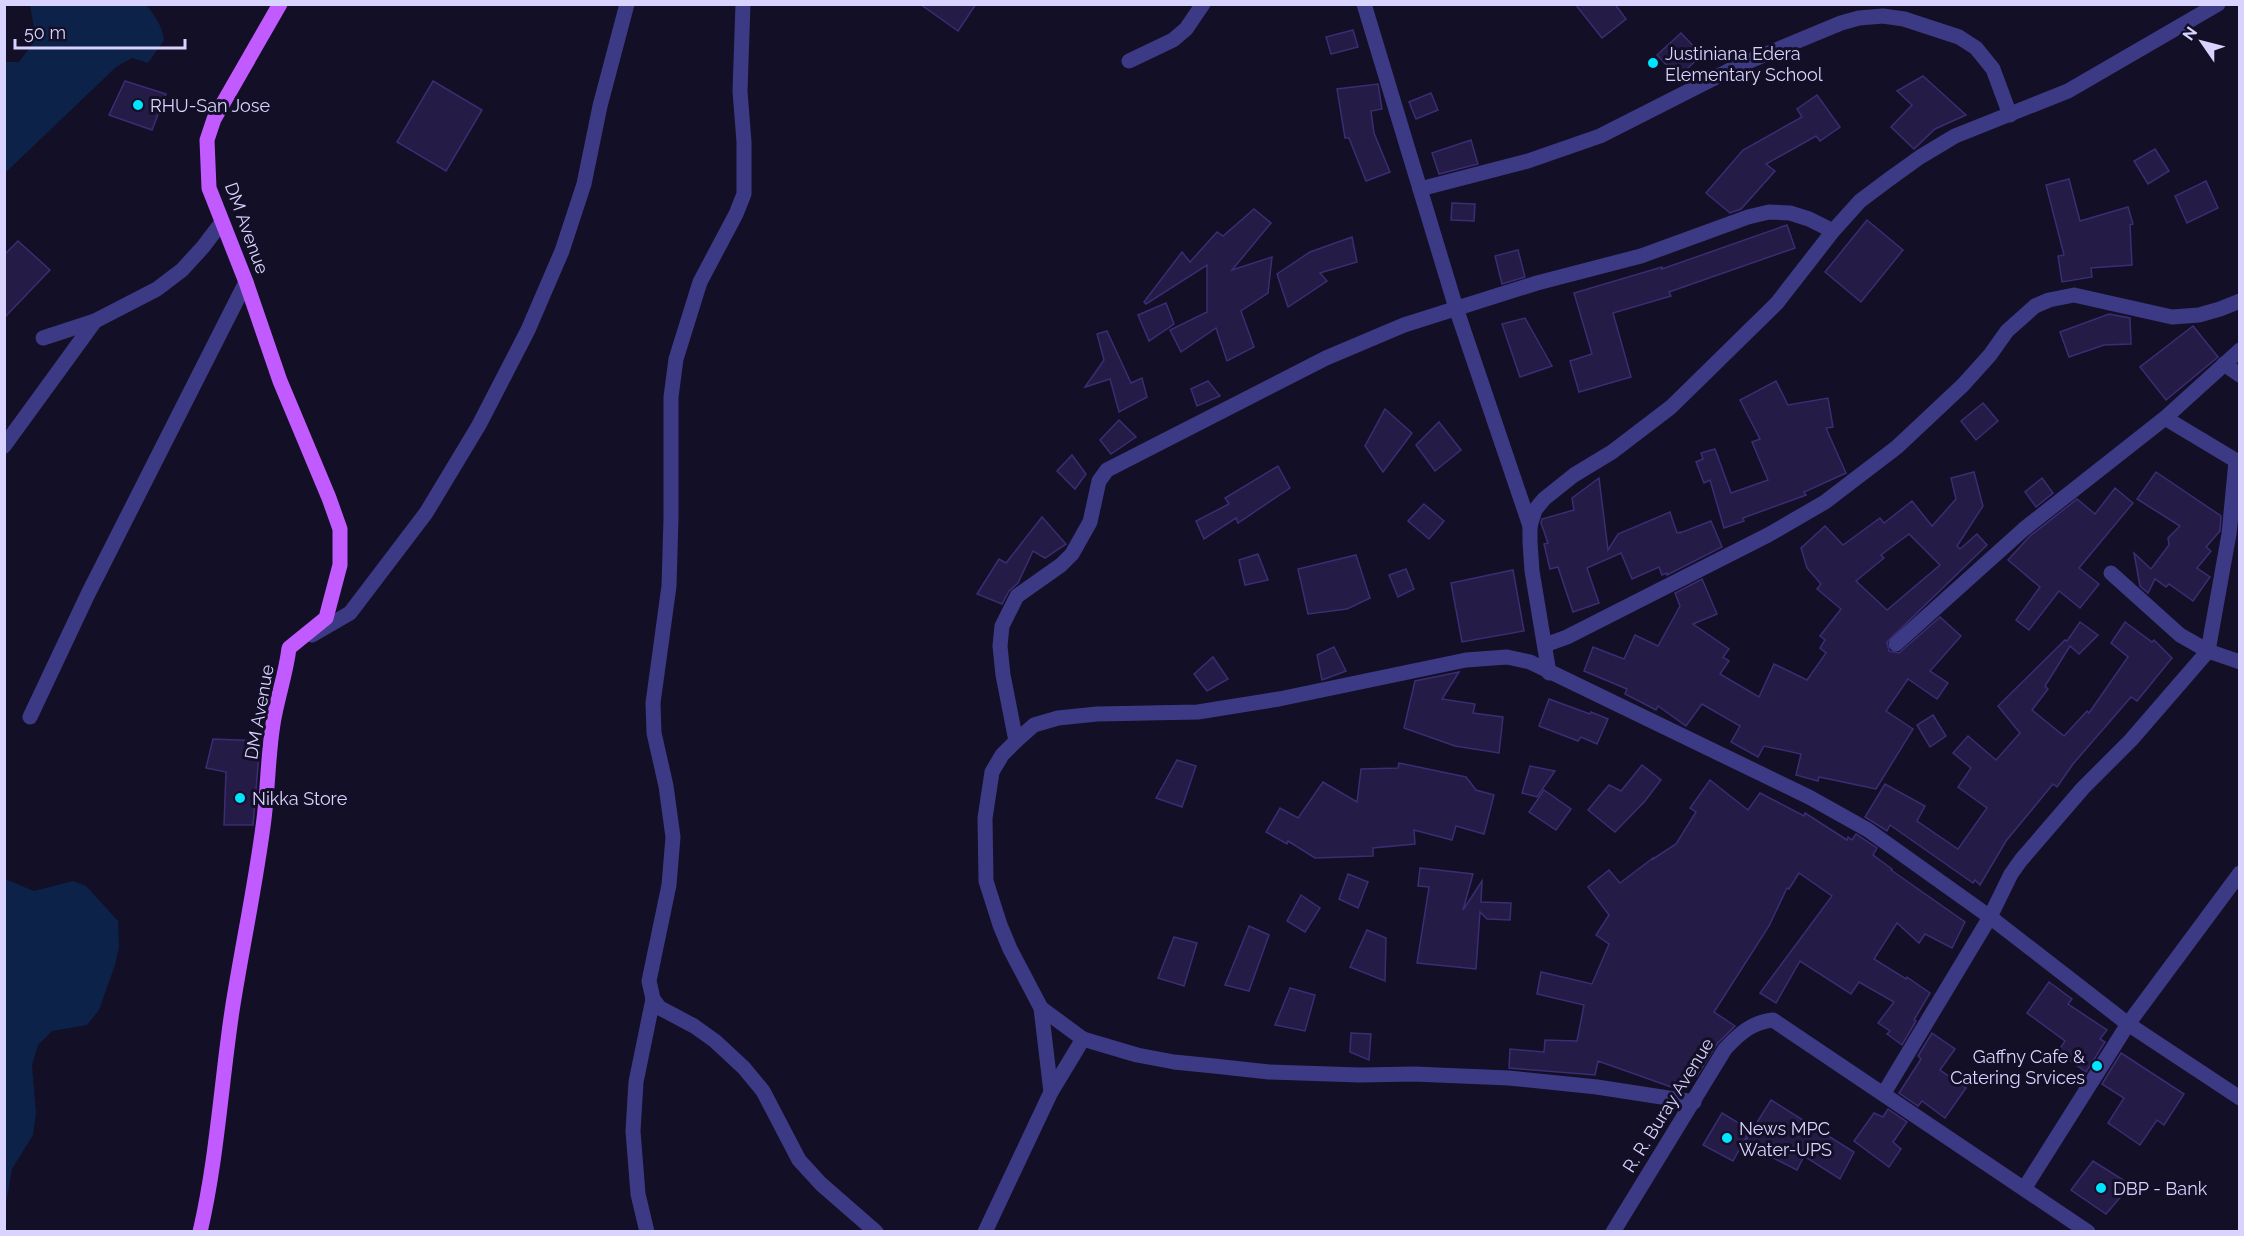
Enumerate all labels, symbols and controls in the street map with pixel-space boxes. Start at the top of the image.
scale bar [15,12,184,50]
north arrow [2172,12,2232,72]
text: 50 m [24,22,66,43]
text: N [2179,23,2201,44]
place label: Justiniana Edera Elementary School [1665,43,1823,85]
marker: Justiniana Edera Elementary School [1646,56,1660,70]
place label: RHU-San Jose [150,95,270,116]
marker: RHU-San Jose [131,98,145,112]
street label: DM Avenue [221,179,273,277]
street label: DM Avenue [240,663,278,761]
place label: Nikka Store [252,788,348,809]
marker: Nikka Store [233,791,247,805]
street label: R. R. Buray Avenue [1618,1034,1718,1176]
place label: Gaffny Cafe & Catering Srvices [1950,1046,2085,1088]
marker: Gaffny Cafe & Catering Srvices [2090,1059,2104,1073]
place label: News MPC Water-UPS [1739,1118,1832,1160]
marker: News MPC Water-UPS [1720,1131,1734,1145]
place label: DBP - Bank [2113,1178,2208,1199]
marker: DBP - Bank [2094,1181,2108,1195]

